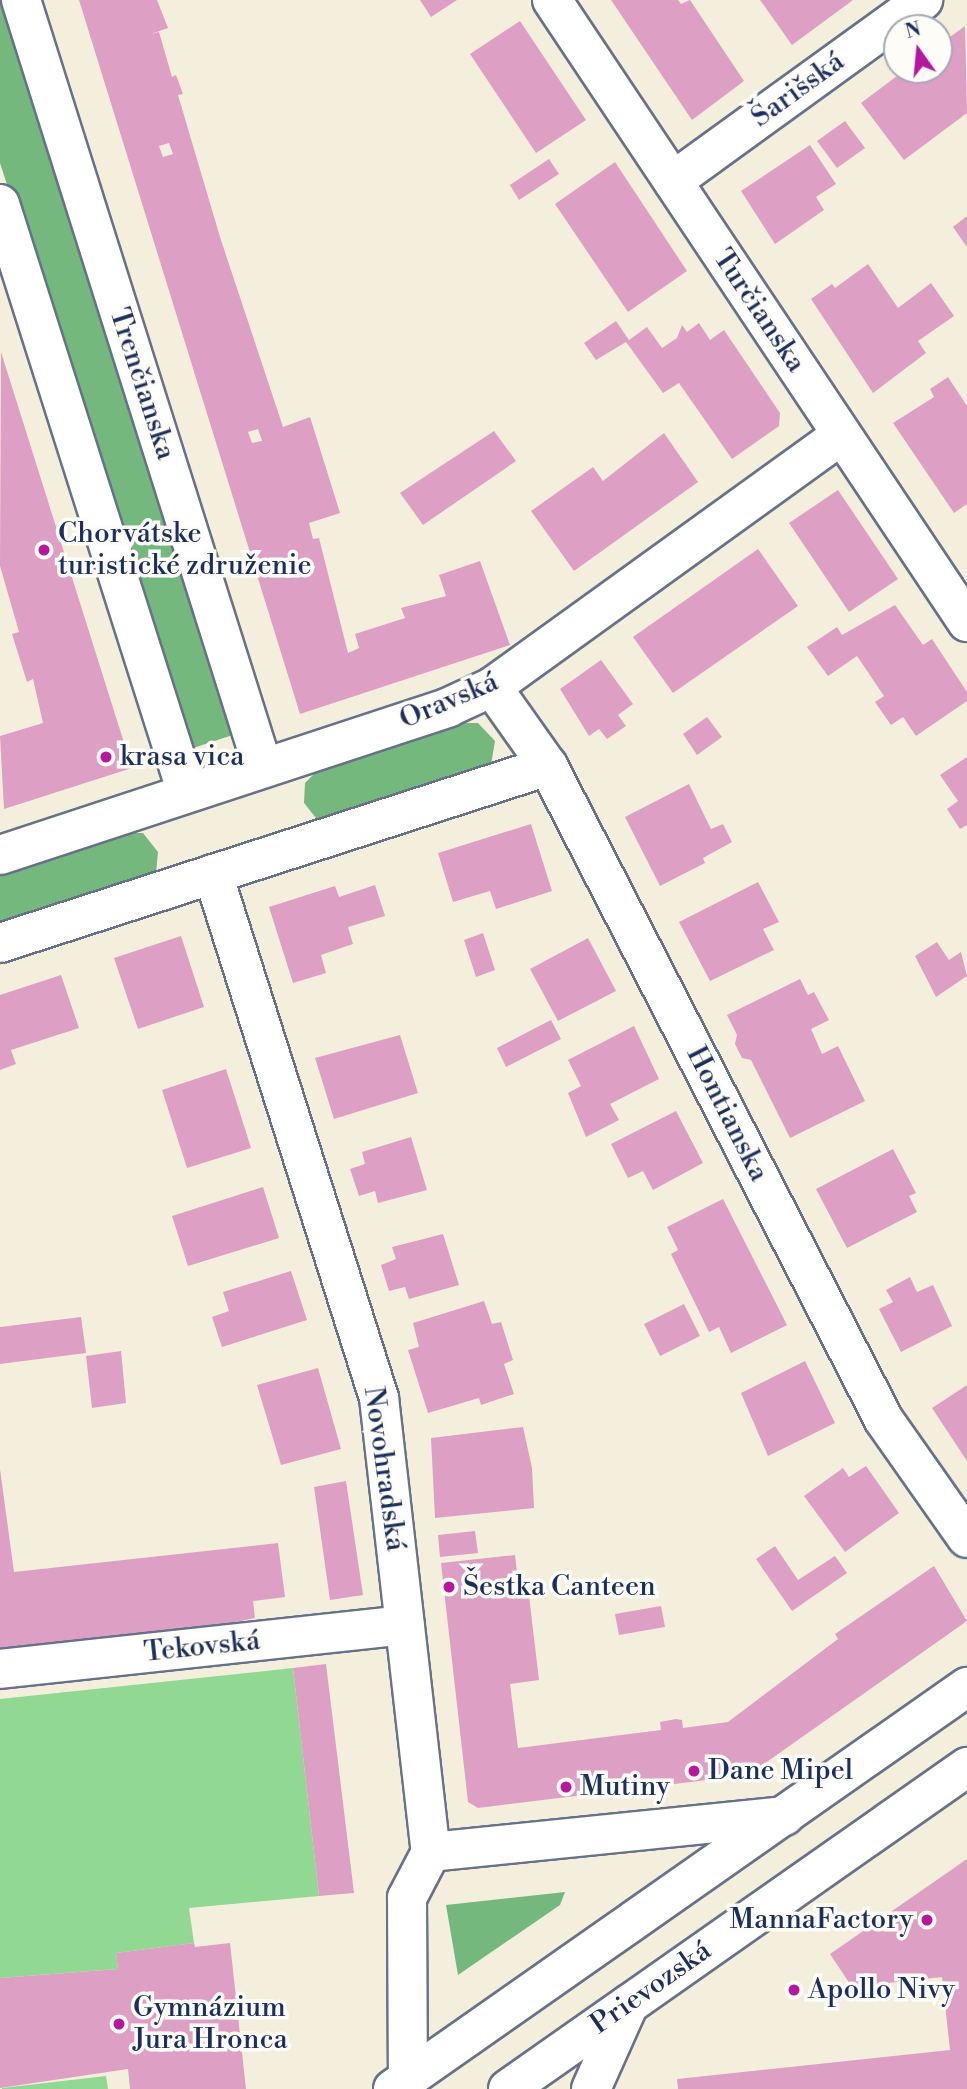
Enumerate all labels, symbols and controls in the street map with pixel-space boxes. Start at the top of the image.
north arrow [883,14,953,84]
text: N [903,17,923,44]
street label: Šarišská [745,45,851,135]
street label: Turčianska [706,243,812,379]
street label: Trenčianska [102,304,182,464]
place label: Chorvátske turistické združenie [58,517,312,583]
marker: Chorvátske turistické združenie [36,542,52,558]
street label: Oravská [395,665,503,737]
place label: krasa vica [120,740,244,774]
marker: krasa vica [98,749,114,765]
street label: Hontianska [679,1041,775,1187]
street label: Novohradská [356,1385,412,1553]
place label: Šestka Canteen [463,1570,656,1604]
marker: Šestka Canteen [441,1579,457,1595]
street label: Tekovská [142,1624,262,1670]
place label: Dane Mipel [708,1754,853,1788]
marker: Dane Mipel [686,1763,702,1779]
place label: Mutiny [580,1770,670,1804]
marker: Mutiny [558,1779,574,1795]
place label: MannaFactory [730,1903,913,1937]
marker: MannaFactory [919,1912,935,1928]
street label: Prievozská [584,1934,718,2042]
place label: Apollo Nivy [808,1973,955,2007]
marker: Apollo Nivy [786,1982,802,1998]
place label: Gymnázium Jura Hronca [133,1991,288,2057]
marker: Gymnázium Jura Hronca [111,2016,127,2032]

